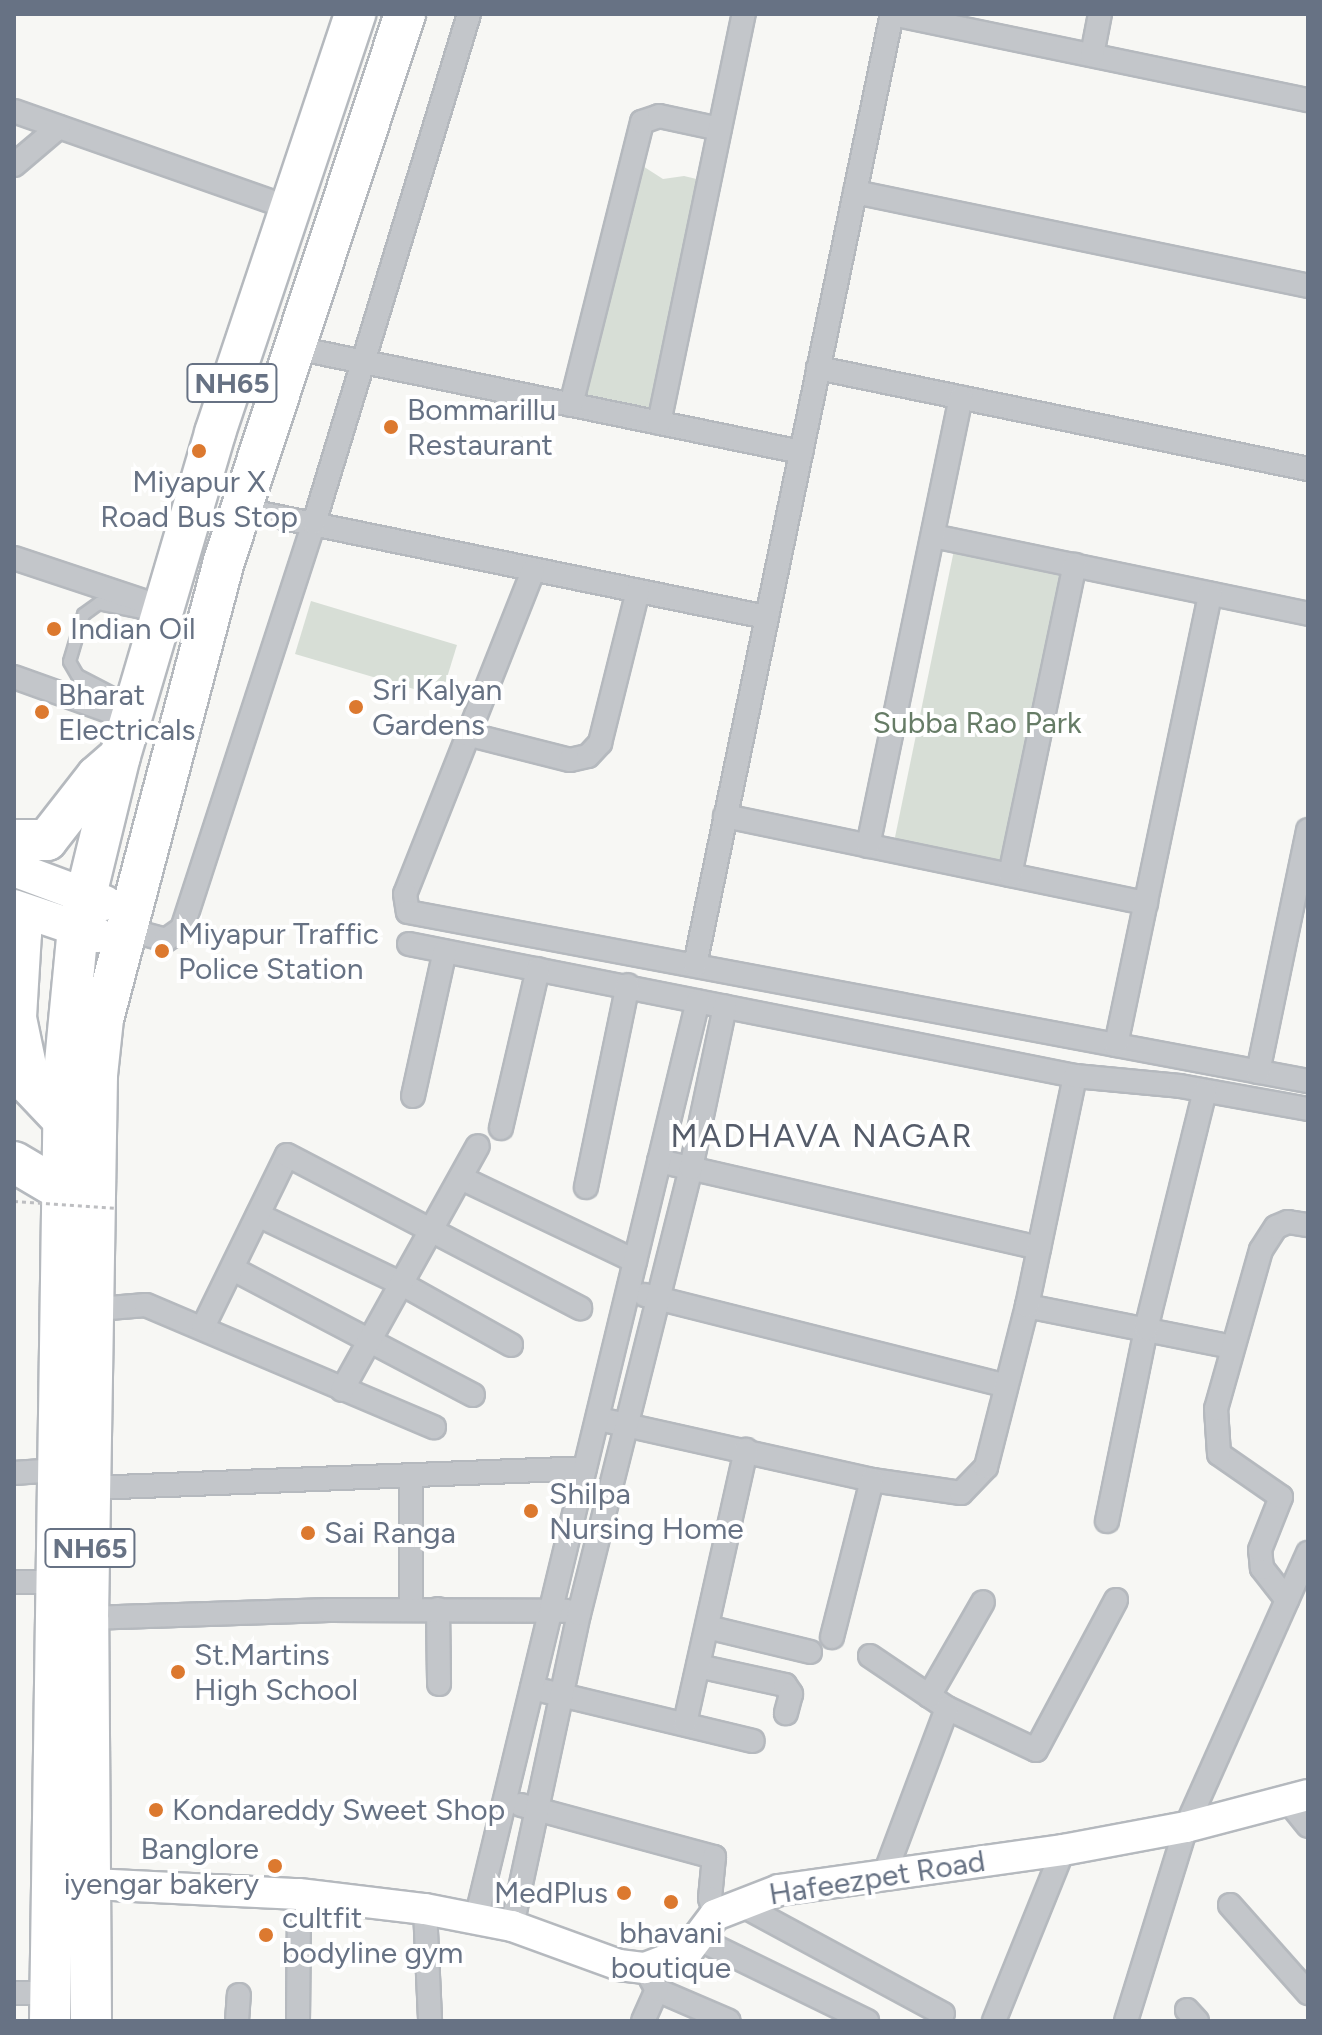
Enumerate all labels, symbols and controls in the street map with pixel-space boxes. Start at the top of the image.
road number: NH65 [186,359,278,407]
place label: Bommarillu Restaurant [407,392,556,462]
marker: Bommarillu Restaurant [382,418,400,436]
marker: Miyapur X Road Bus Stop [190,442,208,460]
place label: Miyapur X Road Bus Stop [100,464,298,534]
place label: Indian Oil [70,611,196,647]
marker: Indian Oil [45,620,63,638]
place label: Sri Kalyan Gardens [372,672,502,742]
place label: Bharat Electricals [58,677,196,748]
marker: Sri Kalyan Gardens [347,698,365,716]
marker: Bharat Electricals [33,703,51,721]
park label: Subba Rao Park [873,705,1081,741]
place label: Miyapur Traffic Police Station [178,916,379,986]
marker: Miyapur Traffic Police Station [153,942,171,960]
district label: MADHAVA NAGAR [671,1117,973,1155]
place label: Shilpa Nursing Home [549,1476,744,1546]
marker: Shilpa Nursing Home [520,1500,542,1522]
place label: Sai Ranga [324,1515,456,1551]
road number: NH65 [44,1524,136,1572]
marker: Sai Ranga [299,1524,317,1542]
place label: St.Martins High School [194,1637,358,1708]
marker: St.Martins High School [169,1663,187,1681]
place label: Kondareddy Sweet Shop [172,1792,505,1828]
marker: Kondareddy Sweet Shop [147,1801,165,1819]
place label: Banglore iyengar bakery [64,1831,259,1902]
street label: Hafeezpet Road [766,1843,988,1913]
marker: Banglore iyengar bakery [266,1857,284,1875]
place label: MedPlus [494,1875,608,1911]
marker: MedPlus [615,1884,633,1902]
marker: bhavani boutique [662,1893,680,1911]
place label: cultfit bodyline gym [282,1900,463,1970]
place label: bhavani boutique [611,1915,731,1986]
marker: cultfit bodyline gym [257,1926,275,1944]

